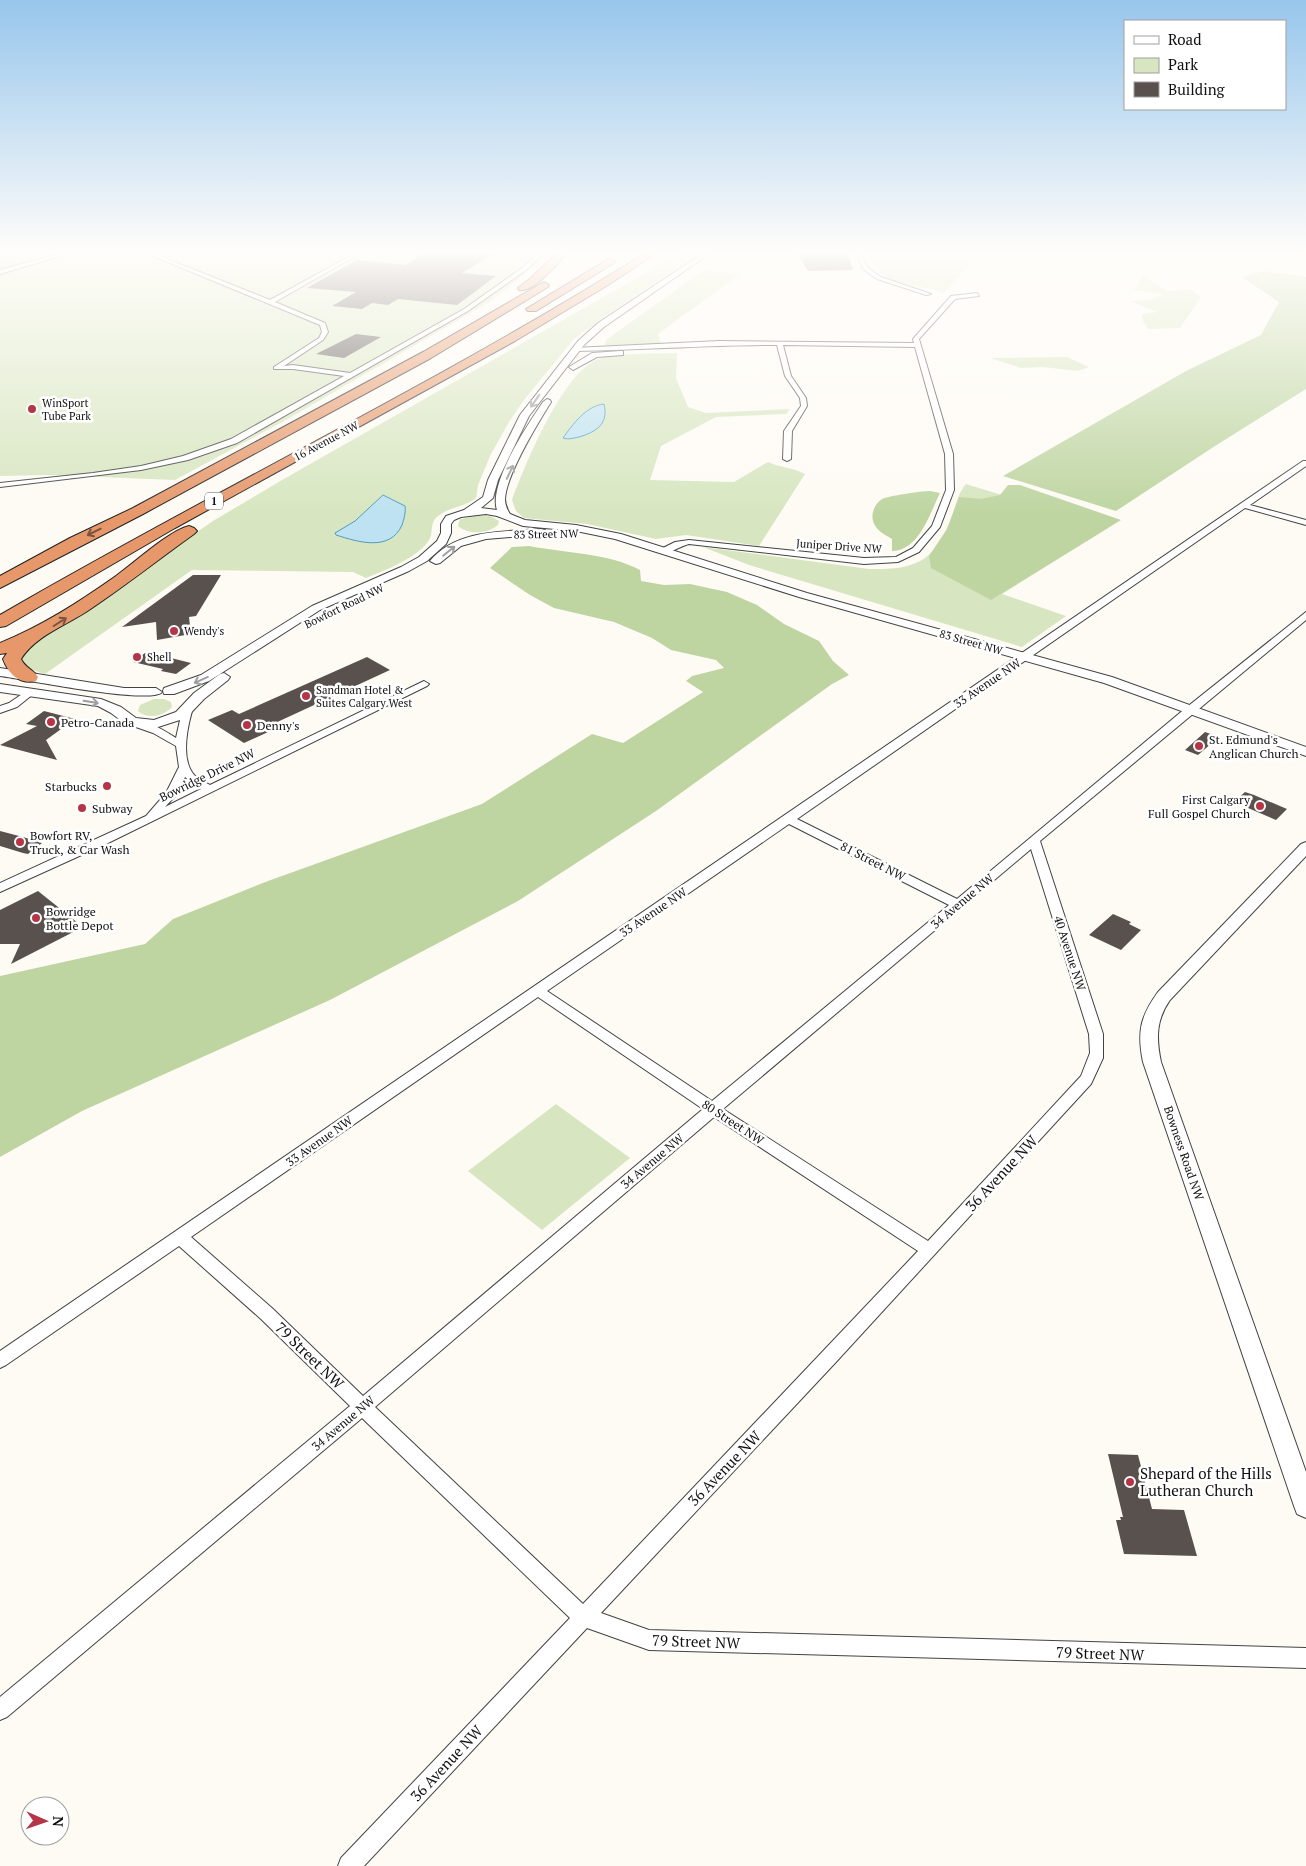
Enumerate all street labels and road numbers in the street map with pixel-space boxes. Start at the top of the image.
street label: 16 Avenue NW [291,418,361,464]
road number: 1 [205,492,223,510]
street label: 83 Street NW [514,526,579,542]
street label: Juniper Drive NW [796,536,883,556]
street label: Bowfort Road NW [302,580,387,631]
street label: 83 Street NW [938,626,1005,658]
street label: 33 Avenue NW [951,655,1024,711]
street label: Bowridge Drive NW [157,745,258,805]
street label: 81 Street NW [838,838,909,884]
street label: 34 Avenue NW [927,870,997,932]
street label: 33 Avenue NW [617,884,690,940]
street label: 40 Avenue NW [1051,914,1089,993]
street label: 80 Street NW [699,1096,767,1148]
street label: Bowness Road NW [1161,1104,1207,1203]
street label: 33 Avenue NW [283,1112,356,1169]
street label: 34 Avenue NW [617,1130,687,1192]
street label: 36 Avenue NW [961,1130,1042,1215]
street label: 79 Street NW [271,1317,349,1394]
street label: 34 Avenue NW [308,1392,378,1454]
street label: 36 Avenue NW [683,1425,766,1510]
street label: 79 Street NW [652,1629,741,1653]
street label: 79 Street NW [1056,1641,1145,1665]
street label: 36 Avenue NW [406,1720,487,1805]

